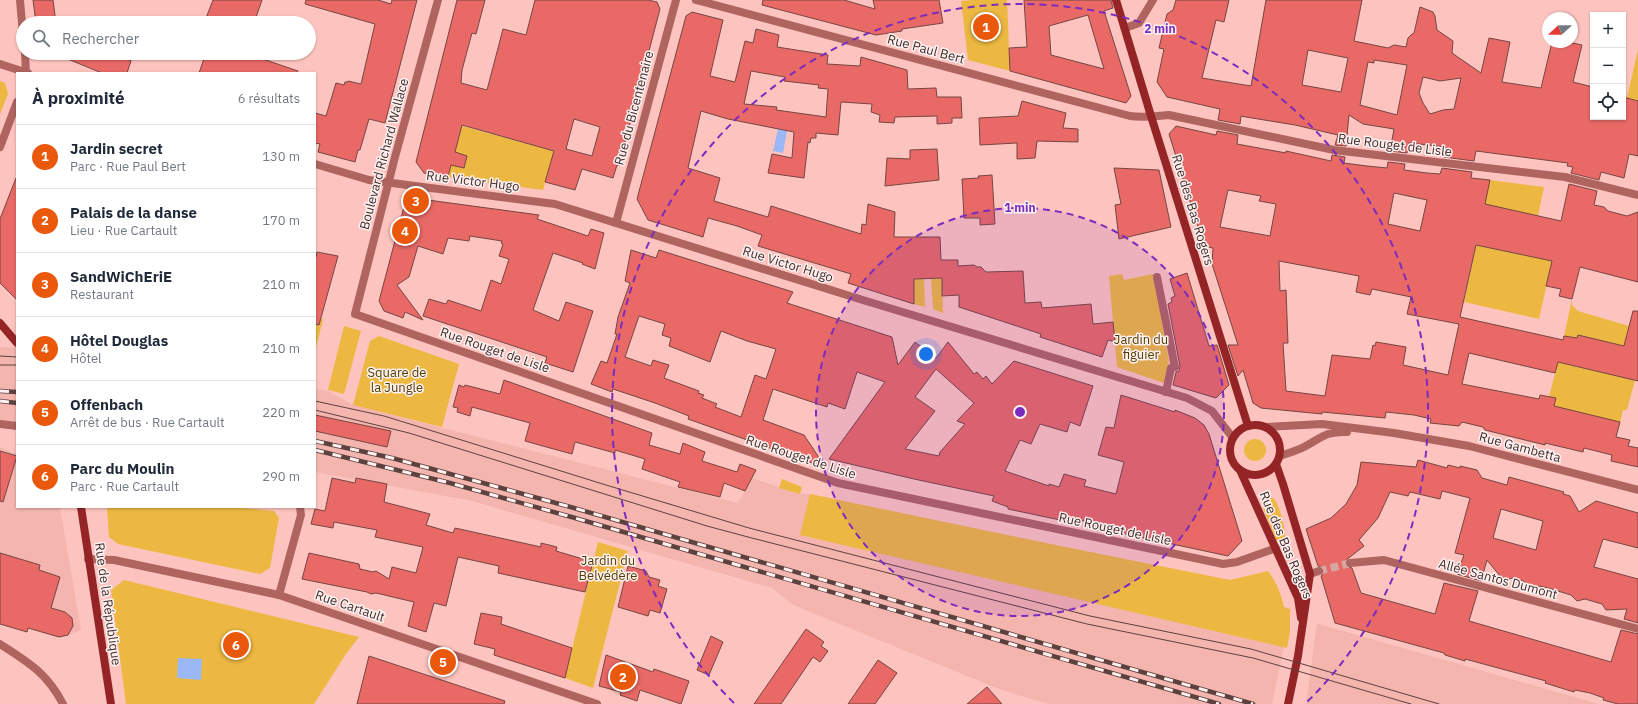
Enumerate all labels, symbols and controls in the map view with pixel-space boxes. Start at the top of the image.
pin: 1 [973,12,999,42]
north arrow [1542,12,1578,48]
map controls [1590,12,1626,120]
button: + [1590,12,1626,48]
search box [16,16,316,60]
text: 2 min [1144,21,1176,36]
icon: search [30,27,52,49]
text: Rechercher [62,29,139,48]
street label: Rue Paul Bert [885,30,967,68]
button: − [1590,48,1626,84]
street label: Rue du Bicentenaire [611,49,657,167]
street label: Boulevard Richard Wallace [356,76,412,232]
button: locate [1590,84,1626,120]
text: À proximité [32,87,125,109]
text: 6 résultats [238,90,300,107]
street label: Rue Rouget de Lisle [1337,130,1453,160]
text: Jardin secret [70,139,163,158]
text: 1 [41,148,49,165]
text: 130 m [262,148,300,165]
street label: Rue des Bas Rogers [1168,152,1218,268]
text: Parc · Rue Paul Bert [70,158,186,175]
street label: Rue Victor Hugo [425,167,521,195]
pin: 3 [403,186,429,216]
text: 1 min [1004,200,1036,215]
text: Palais de la danse [70,203,197,222]
text: 2 [41,212,49,229]
text: 170 m [262,212,300,229]
pin: 4 [392,216,418,246]
text: Lieu · Rue Cartault [70,222,177,239]
street label: Rue Victor Hugo [741,242,835,286]
text: SandWiChEriE [70,267,172,286]
text: 3 [41,276,49,293]
text: 210 m [262,276,300,293]
text: Restaurant [70,286,134,303]
street label: Rue Rouget de Lisle [438,323,552,377]
text: Hôtel Douglas [70,331,168,350]
park label: Jardin du figuier [1114,331,1168,363]
text: 4 [41,340,49,357]
text: 210 m [262,340,300,357]
your location [916,344,936,364]
text: Hôtel [70,350,102,367]
park label: Square de la Jungle [367,364,427,396]
text: Offenbach [70,395,143,414]
text: 5 [41,404,49,421]
text: 220 m [262,404,300,421]
centre of rings [1013,405,1027,419]
text: Arrêt de bus · Rue Cartault [70,414,225,431]
street label: Rue Gambetta [1477,428,1563,466]
street label: Rue Rouget de Lisle [744,431,858,483]
text: Parc du Moulin [70,459,175,478]
text: 6 [41,468,49,485]
text: 290 m [262,468,300,485]
text: Parc · Rue Cartault [70,478,179,495]
street label: Rue des Bas Rogers [1256,489,1316,601]
street label: Rue Rouget de Lisle [1057,509,1173,549]
street label: Rue de la République [91,542,125,666]
park label: Jardin du Belvédère [579,552,637,584]
street label: Allée Santos Dumont [1437,555,1559,603]
street label: Rue Cartault [313,586,387,626]
pin: 6 [223,630,249,660]
pin: 5 [430,647,456,677]
pin: 2 [610,662,636,692]

